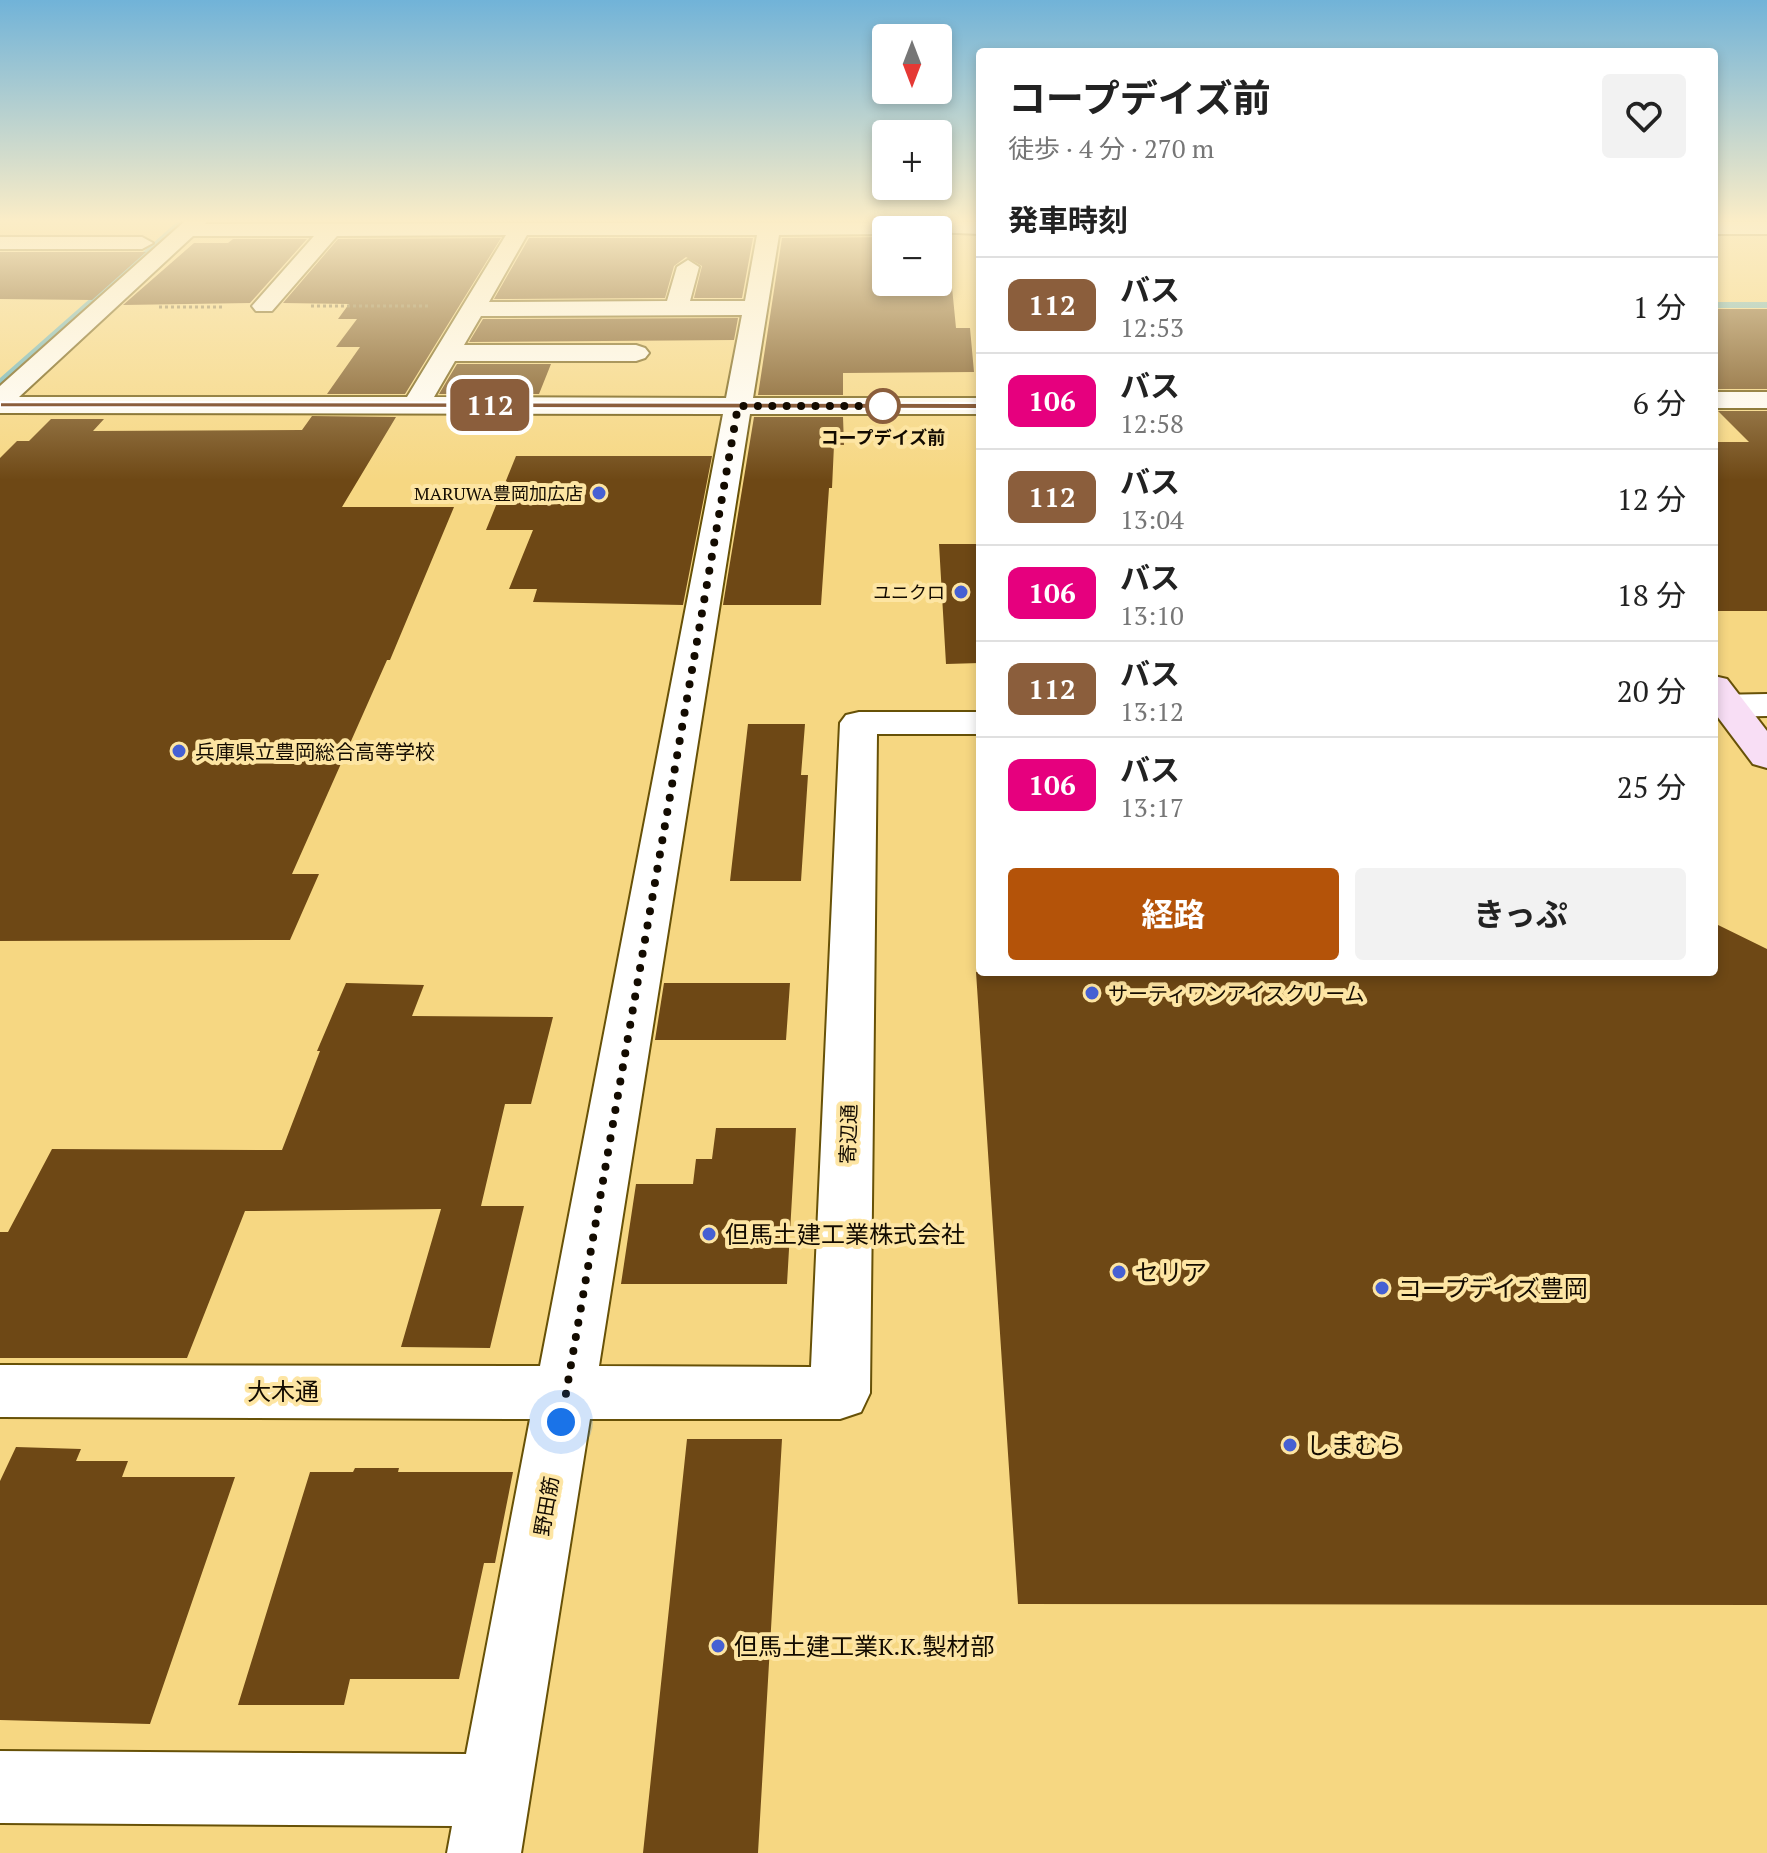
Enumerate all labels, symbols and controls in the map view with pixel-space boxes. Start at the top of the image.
north arrow [872,24,952,104]
map controls [872,24,952,296]
text: コープデイズ前 [1008,73,1271,123]
button: heart [1602,74,1686,158]
button: + [872,120,952,200]
text: 徒歩 · 4 分 · 270 m [1008,131,1214,165]
text: 発車時刻 [1008,200,1128,240]
button: − [872,216,952,296]
text: バス [1120,270,1180,310]
text: 112 [1028,286,1076,323]
text: 1 分 [1633,287,1686,327]
text: 12:53 [1120,310,1184,344]
text: バス [1120,366,1180,406]
line badge: 112 [444,379,536,431]
text: 106 [1028,382,1076,419]
text: 6 分 [1633,383,1686,423]
text: 112 [466,386,514,423]
marker: コープデイズ前 [866,389,900,423]
text: 12:58 [1120,406,1184,440]
place label: コープデイズ前 [821,425,945,449]
text: バス [1120,462,1180,502]
text: 112 [1028,478,1076,515]
text: 12 分 [1617,479,1686,519]
place label: MARUWA豊岡加広店 [414,481,583,505]
marker: MARUWA豊岡加広店 [590,484,608,502]
text: 13:04 [1120,502,1184,536]
text: バス [1120,558,1180,598]
text: 106 [1028,574,1076,611]
text: 18 分 [1617,575,1686,615]
place label: ユニクロ [873,580,945,604]
marker: ユニクロ [952,583,970,601]
text: 13:10 [1120,598,1184,632]
text: バス [1120,654,1180,694]
text: 112 [1028,670,1076,707]
text: 20 分 [1617,671,1686,711]
text: 13:12 [1120,694,1184,728]
place label: 兵庫県立豊岡総合高等学校 [195,738,435,765]
marker: 兵庫県立豊岡総合高等学校 [170,742,188,760]
text: バス [1120,750,1180,790]
text: 106 [1028,766,1076,803]
text: 25 分 [1617,767,1686,807]
text: 13:17 [1120,790,1184,824]
button: 経路 [1008,868,1339,960]
button: きっぷ [1355,868,1686,960]
place label: サーティワンアイスクリーム [1108,980,1365,1007]
marker: サーティワンアイスクリーム [1083,984,1101,1002]
street label: 寄辺通 [833,1104,863,1164]
place label: 但馬土建工業株式会社 [725,1218,965,1250]
marker: 但馬土建工業株式会社 [700,1225,718,1243]
place label: セリア [1135,1256,1207,1288]
marker: セリア [1110,1263,1128,1281]
place label: コープデイズ豊岡 [1398,1272,1588,1304]
marker: コープデイズ豊岡 [1373,1279,1391,1297]
street label: 大木通 [247,1375,319,1407]
your location [541,1402,581,1442]
place label: しまむら [1306,1429,1402,1461]
marker: しまむら [1281,1436,1299,1454]
street label: 野田筋 [527,1474,565,1538]
place label: 但馬土建工業K.K.製材部 [734,1630,994,1662]
marker: 但馬土建工業K.K.製材部 [709,1637,727,1655]

